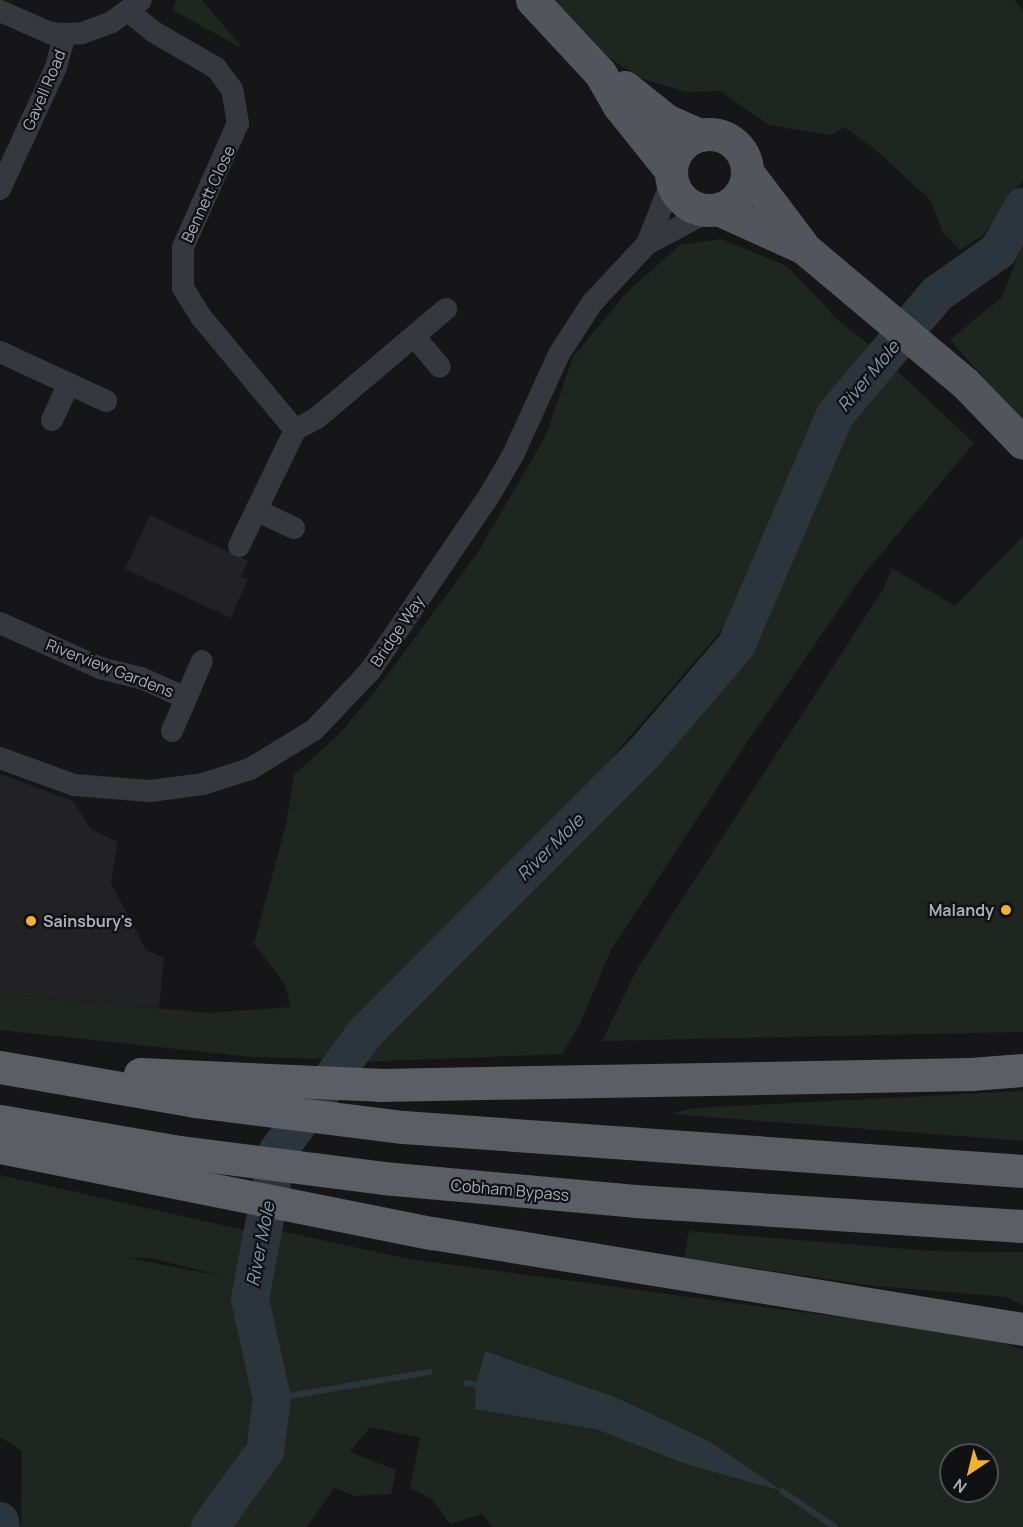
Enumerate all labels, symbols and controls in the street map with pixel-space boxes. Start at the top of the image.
street label: Gavell Road [18,47,70,133]
street label: Bennett Close [177,143,239,245]
water label: River Mole [832,336,904,416]
street label: Bridge Way [366,592,428,670]
street label: Riverview Gardens [43,635,177,701]
water label: River Mole [512,809,588,885]
place label: Malandy [929,900,994,920]
marker: Malandy [999,903,1013,917]
place label: Sainsbury's [43,911,132,931]
marker: Sainsbury's [24,914,38,928]
street label: Cobham Bypass [450,1175,570,1205]
water label: River Mole [241,1200,279,1288]
north arrow [939,1443,999,1503]
text: N [949,1474,971,1498]

